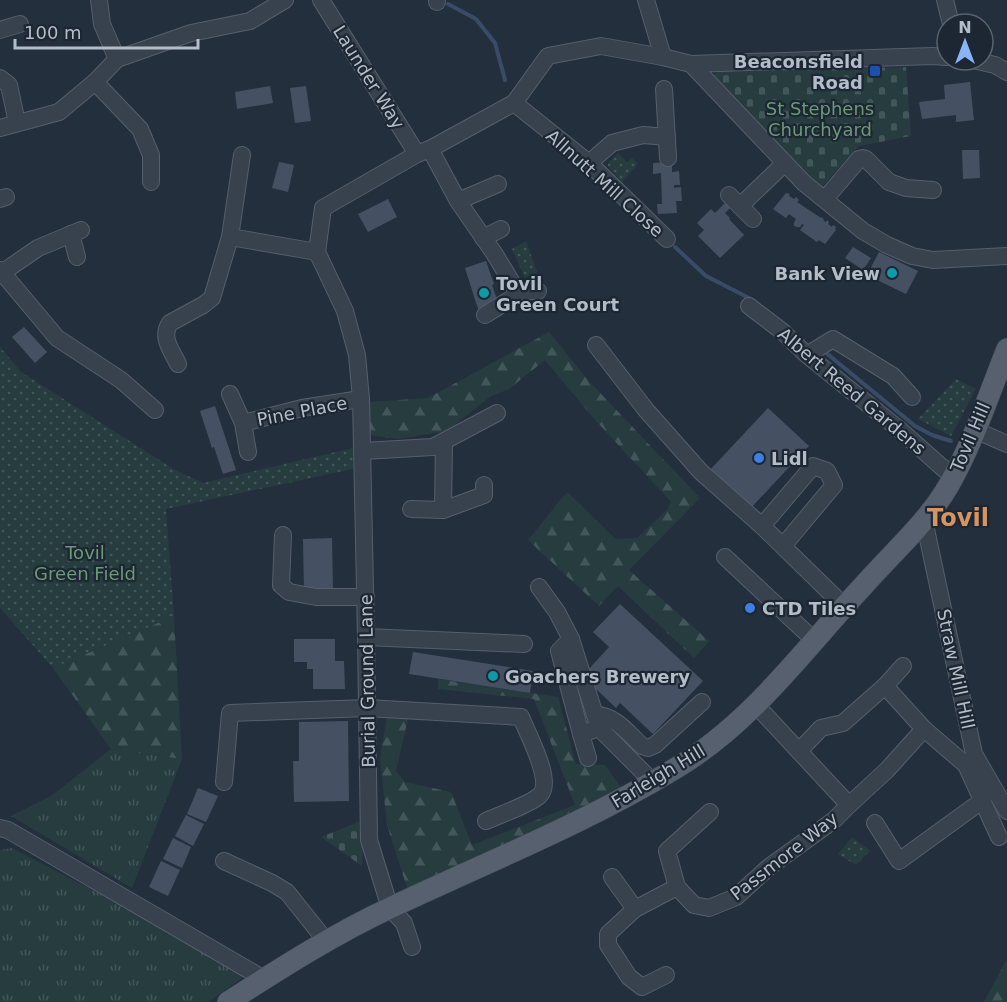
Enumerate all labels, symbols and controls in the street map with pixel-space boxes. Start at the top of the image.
scale bar [15,12,198,50]
north arrow [935,12,995,72]
text: N [958,18,972,37]
street label: Launder Way [329,21,409,133]
text: 100 m [24,22,82,43]
place label: Beaconsfield Road [734,51,863,93]
marker: Beaconsfield Road [868,64,882,78]
park label: St Stephens Churchyard [766,98,874,140]
street label: Allnutt Mill Close [542,125,668,241]
place label: Bank View [774,263,880,284]
marker: Bank View [885,266,899,280]
place label: Tovil Green Court [496,273,619,315]
marker: Tovil Green Court [477,286,491,300]
street label: Albert Reed Gardens [774,323,930,459]
street label: Pine Place [255,392,349,430]
street label: Tovil Hill [946,399,994,476]
place label: Lidl [771,448,808,469]
marker: Lidl [752,451,766,465]
district label: Tovil [927,504,989,532]
park label: Tovil Green Field [34,542,136,584]
street label: Burial Ground Lane [355,594,379,768]
place label: CTD Tiles [762,598,856,619]
marker: CTD Tiles [743,601,757,615]
street label: Straw Mill Hill [933,607,979,731]
place label: Goachers Brewery [505,666,690,687]
marker: Goachers Brewery [486,669,500,683]
street label: Farleigh Hill [607,740,709,812]
street label: Passmore Way [726,807,842,904]

